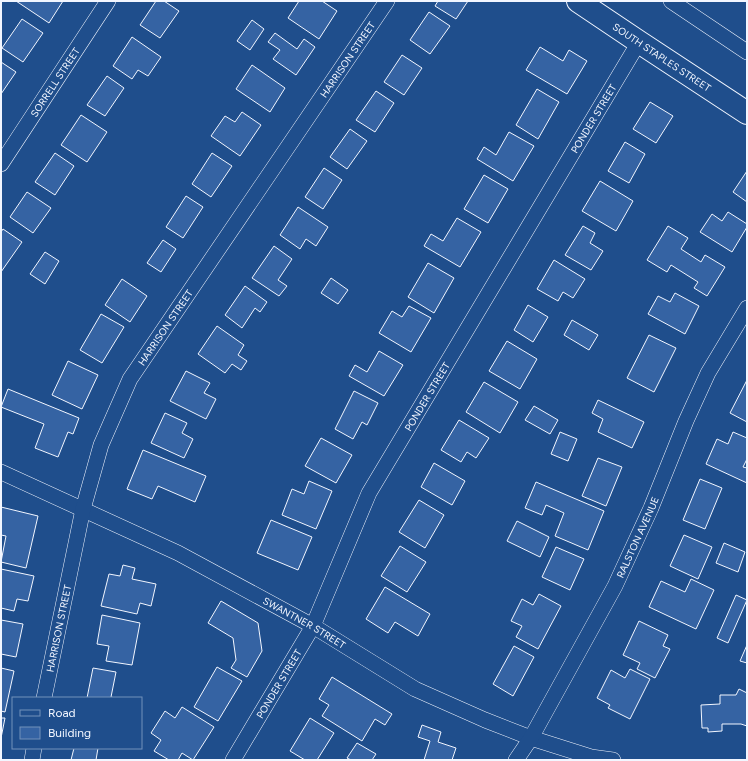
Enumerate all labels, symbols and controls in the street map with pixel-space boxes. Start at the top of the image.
street label: HARRISON STREET [317,19,378,100]
street label: SOUTH STAPLES STREET [610,20,714,94]
street label: SORRELL STREET [27,44,83,119]
street label: PONDER STREET [568,81,619,155]
street label: HARRISON STREET [135,287,196,368]
street label: PONDER STREET [401,359,453,433]
street label: RALSTON AVENUE [613,495,661,580]
street label: HARRISON STREET [43,583,74,673]
street label: SWANTNER STREET [261,594,349,651]
street label: PONDER STREET [253,646,304,720]
legend [12,697,142,749]
text: Road [48,706,76,720]
text: Building [48,726,91,740]

